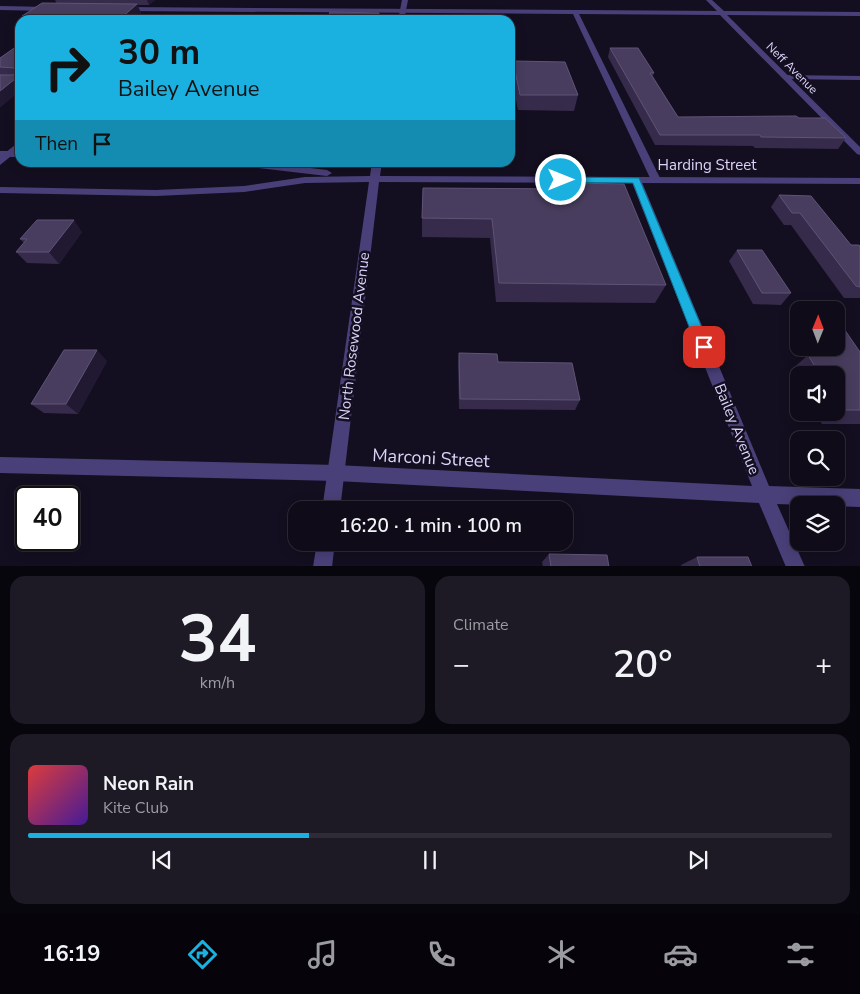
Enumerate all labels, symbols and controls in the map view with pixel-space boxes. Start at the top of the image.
text: 30 m [118,29,200,76]
icon: right [35,35,100,100]
street label: Neff Avenue [763,39,821,97]
text: Bailey Avenue [118,74,259,104]
icon: arrive [88,130,116,158]
text: Then [35,131,78,157]
position arrow [534,153,586,205]
street label: Harding Street [658,155,757,175]
street label: North Rosewood Avenue [334,251,374,421]
north arrow [790,301,845,356]
map controls [790,301,845,551]
pin [683,326,725,368]
icon: arrive [690,333,718,361]
button: sound [790,366,845,421]
street label: Bailey Avenue [710,381,764,477]
button: search [790,431,845,486]
street label: Marconi Street [372,443,491,473]
speed limit sign: 40 [15,486,80,551]
button: layers [790,496,845,551]
text: 16:20 · 1 min · 100 m [339,513,522,539]
text: 34 [178,595,257,684]
text: Climate [453,614,508,636]
text: 20° [613,639,672,690]
text: − [453,646,470,684]
text: + [815,646,832,684]
text: km/h [200,672,235,694]
text: Neon Rain [103,771,194,797]
text: Kite Club [103,797,169,819]
icon: previous [148,846,176,874]
icon: pause [416,846,444,874]
icon: next [684,846,712,874]
icon: directions [185,937,220,972]
icon: music [305,937,340,972]
icon: phone [424,937,459,972]
icon: climate [544,937,579,972]
icon: car [663,937,698,972]
icon: filters [783,937,818,972]
text: 16:19 [42,939,101,969]

